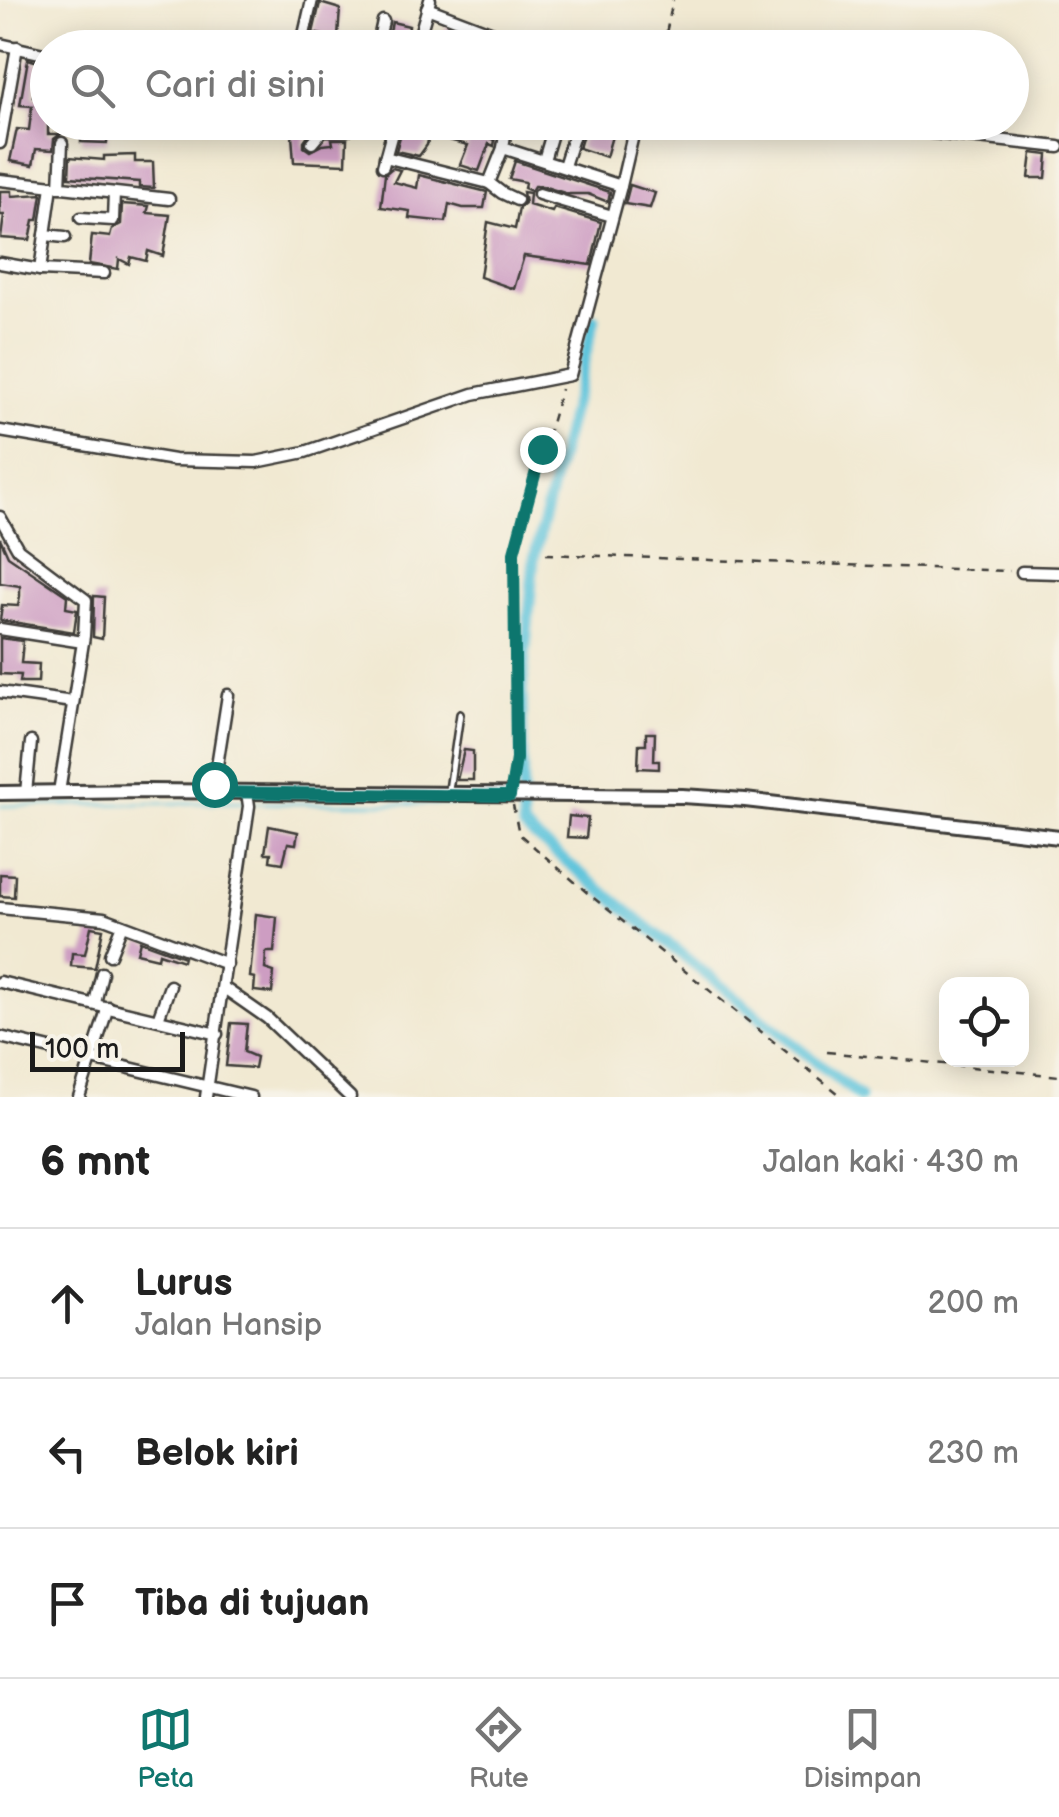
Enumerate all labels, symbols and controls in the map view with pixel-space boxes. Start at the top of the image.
search box [30,30,1029,140]
icon: search [65,58,120,113]
text: Cari di sini [145,63,325,108]
route end [520,427,566,473]
route start [192,762,238,808]
map controls [939,977,1029,1067]
button: locate [939,977,1029,1067]
scale bar [30,1027,185,1072]
text: 100 m [45,1033,119,1066]
text: 6 mnt [40,1137,150,1188]
text: Jalan kaki · 430 m [763,1143,1019,1182]
text: Lurus [135,1261,233,1306]
icon: ahead [40,1276,95,1331]
text: 200 m [927,1284,1019,1323]
text: Jalan Hansip [135,1306,322,1345]
icon: left [40,1426,95,1481]
text: Belok kiri [135,1431,299,1476]
text: 230 m [927,1434,1019,1473]
icon: arrive [40,1576,95,1631]
text: Tiba di tujuan [135,1581,369,1626]
tab: Peta [137,1702,194,1795]
tab: Rute [469,1702,529,1795]
tab: Disimpan [803,1702,922,1795]

